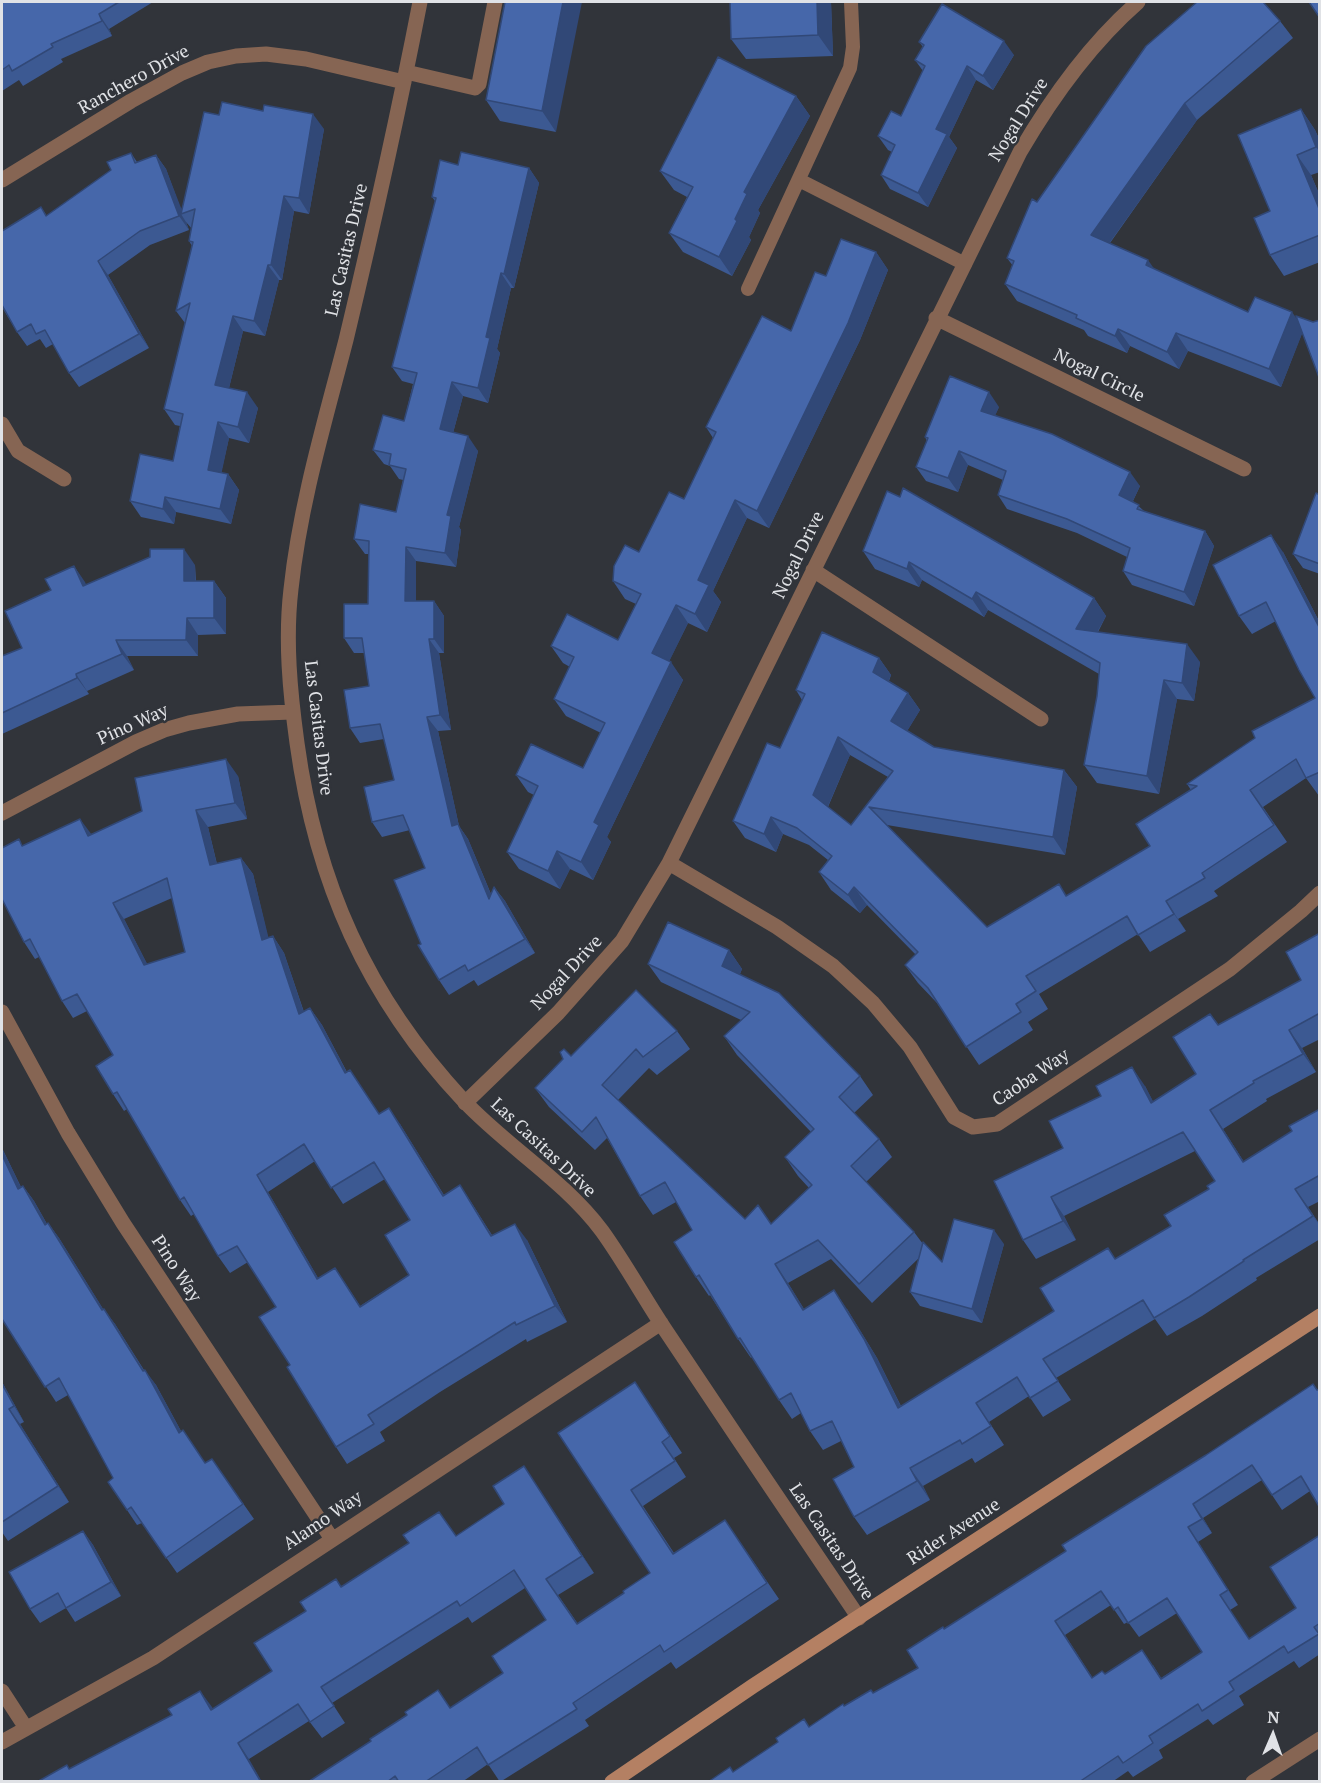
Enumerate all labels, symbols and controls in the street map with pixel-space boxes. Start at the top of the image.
street label: Ranchero Drive [75,41,193,119]
street label: Nogal Drive [985,74,1053,166]
street label: Las Casitas Drive [321,181,373,319]
street label: Nogal Circle [1050,345,1148,407]
street label: Nogal Drive [769,508,829,602]
street label: Las Casitas Drive [299,659,337,797]
street label: Pino Way [94,700,172,750]
street label: Nogal Drive [527,931,607,1015]
street label: Caoba Way [989,1045,1073,1111]
street label: Las Casitas Drive [486,1094,600,1202]
street label: Pino Way [147,1232,205,1306]
street label: Las Casitas Drive [784,1480,878,1604]
street label: Alamo Way [279,1487,367,1555]
street label: Rider Avenue [904,1494,1004,1570]
north arrow [1243,1705,1303,1765]
text: N [1267,1706,1280,1728]

